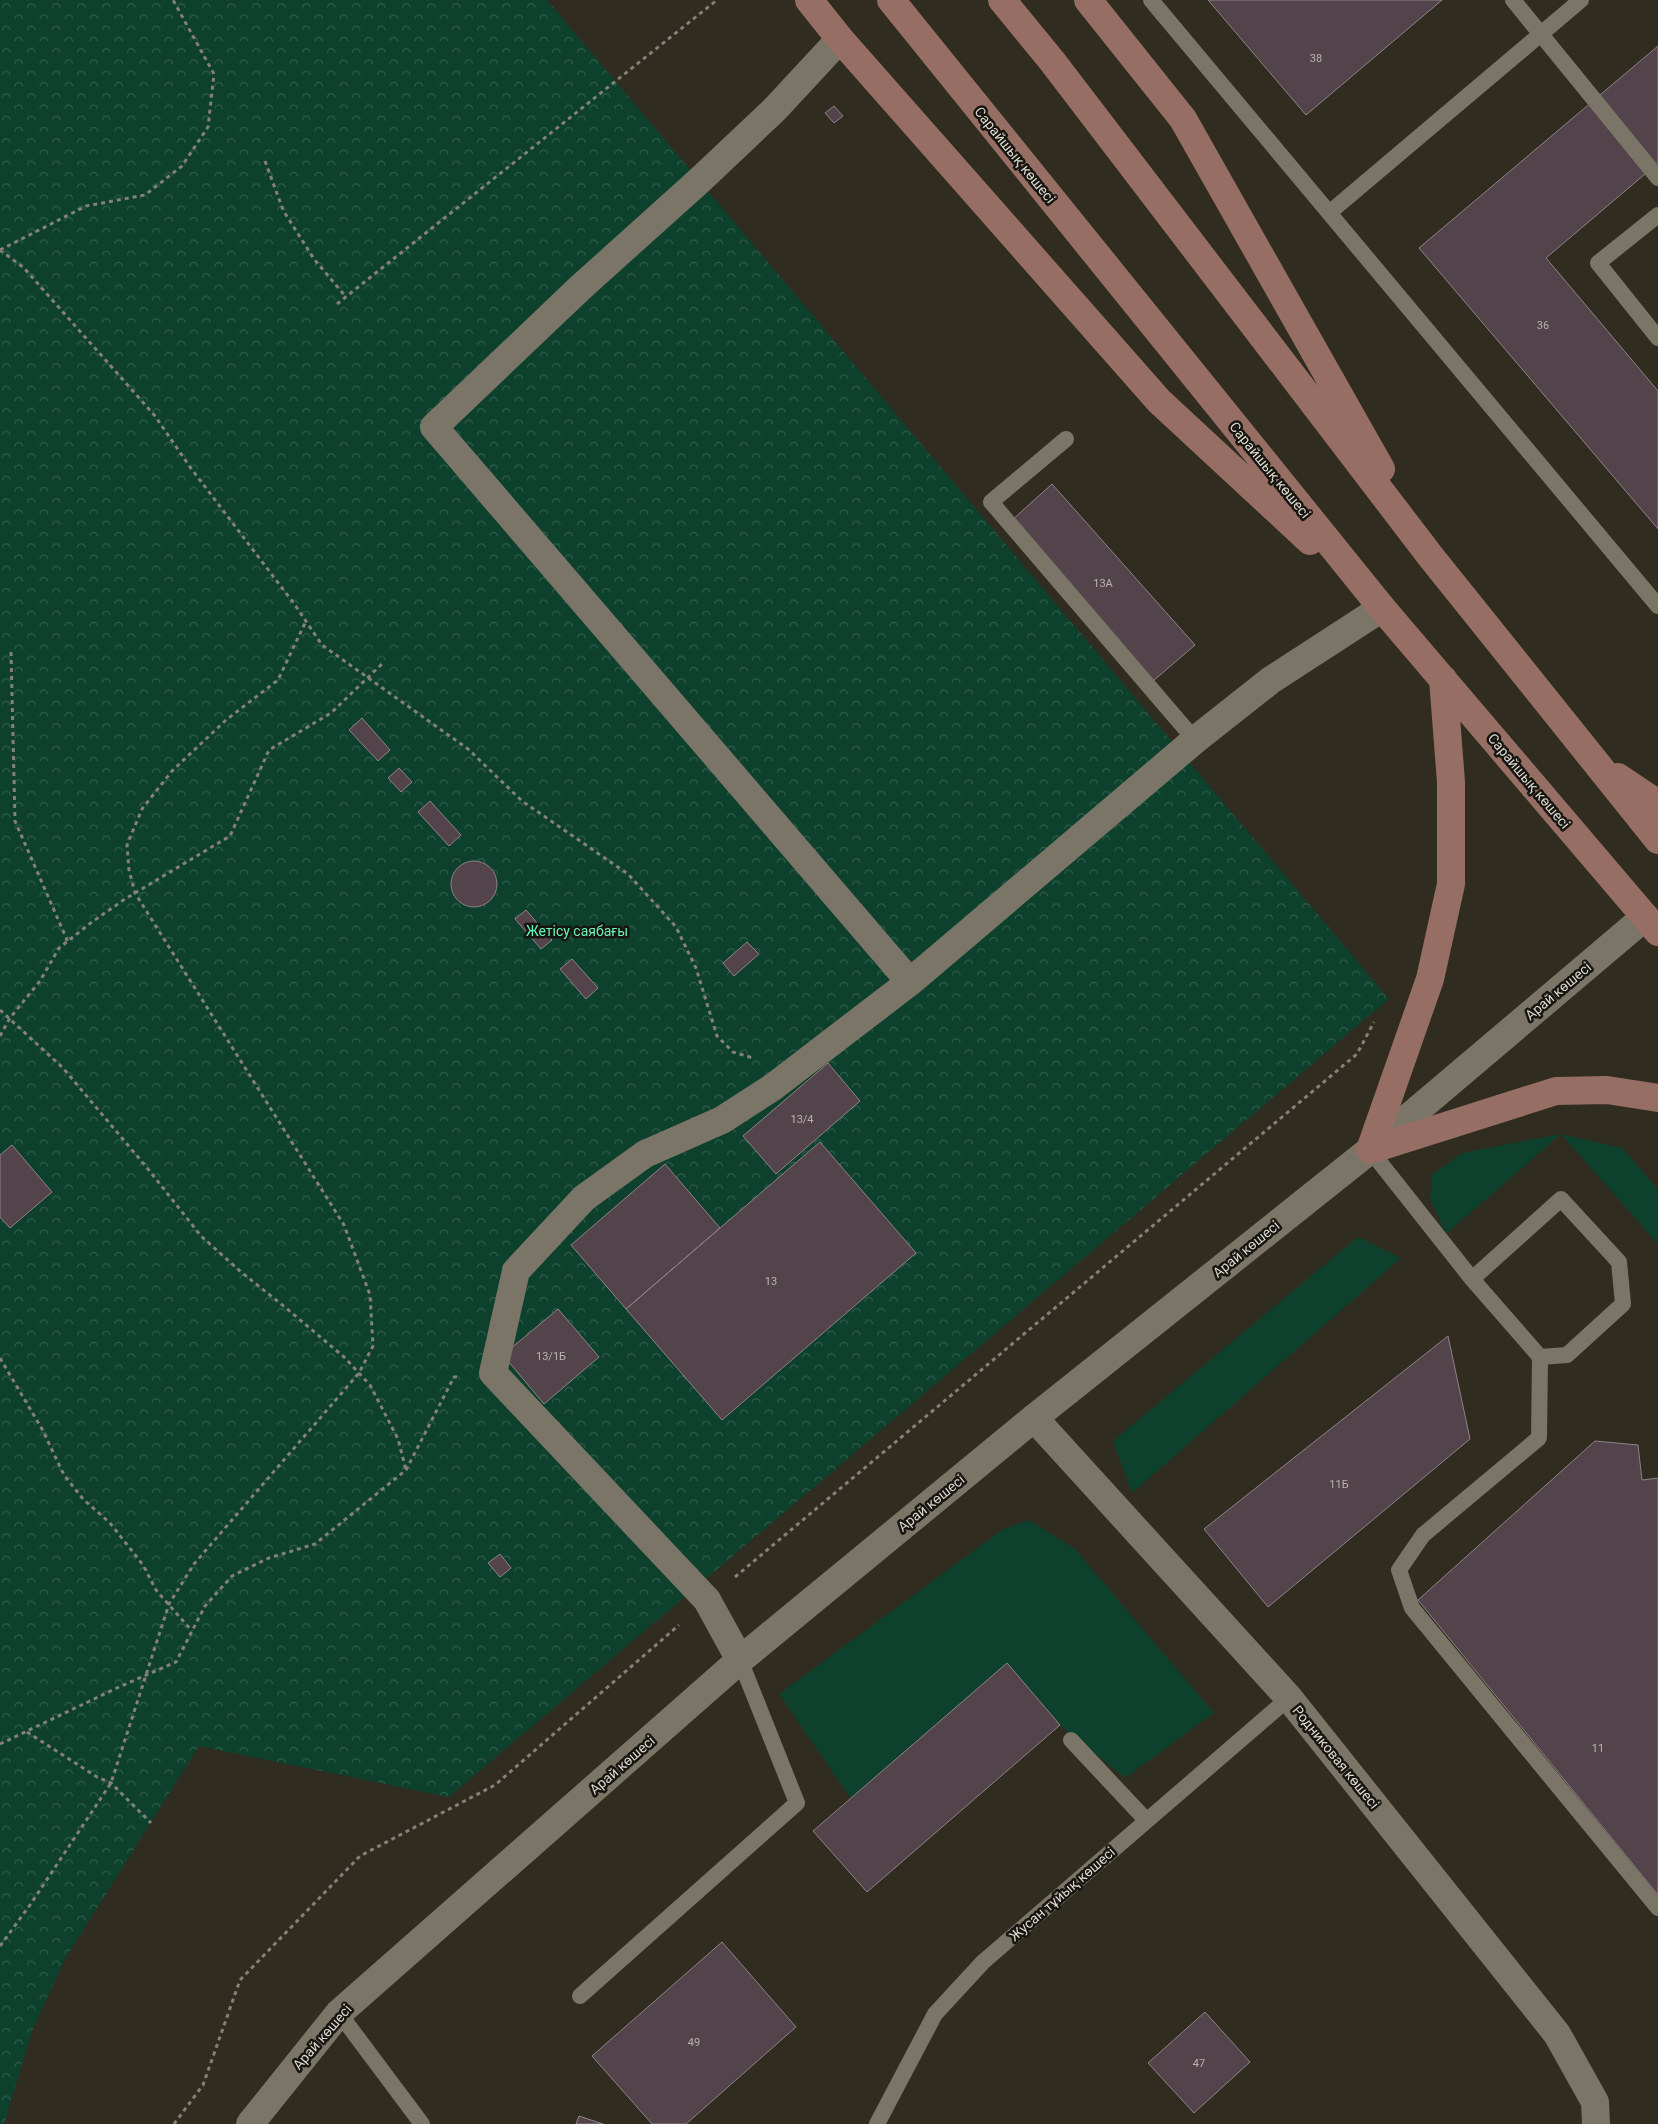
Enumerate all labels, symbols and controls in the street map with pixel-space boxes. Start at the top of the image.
house number: 38 [1310,52,1322,65]
street label: Сарайшық көшесі [971,104,1059,206]
house number: 36 [1537,319,1549,332]
street label: Сарайшық көшесі [1226,419,1314,521]
house number: 13А [1093,577,1114,590]
street label: Сарайшық көшесі [1485,730,1573,832]
park label: Жетісу саябағы [526,923,628,939]
street label: Арай көшесі [1522,959,1594,1023]
house number: 13/4 [790,1113,814,1126]
street label: Арай көшесі [1209,1217,1283,1281]
house number: 13 [765,1275,777,1288]
house number: 13/1Б [536,1350,566,1363]
street label: Арай көшесі [894,1471,968,1535]
house number: 11Б [1329,1478,1349,1491]
street label: Родниковая көшесі [1290,1702,1382,1812]
street label: Арай көшесі [586,1732,658,1798]
house number: 11 [1592,1742,1604,1755]
street label: Жусан тұйық көшесі [1006,1844,1118,1944]
street label: Арай көшесі [289,2001,355,2073]
house number: 49 [688,2036,700,2049]
house number: 47 [1193,2057,1205,2070]

